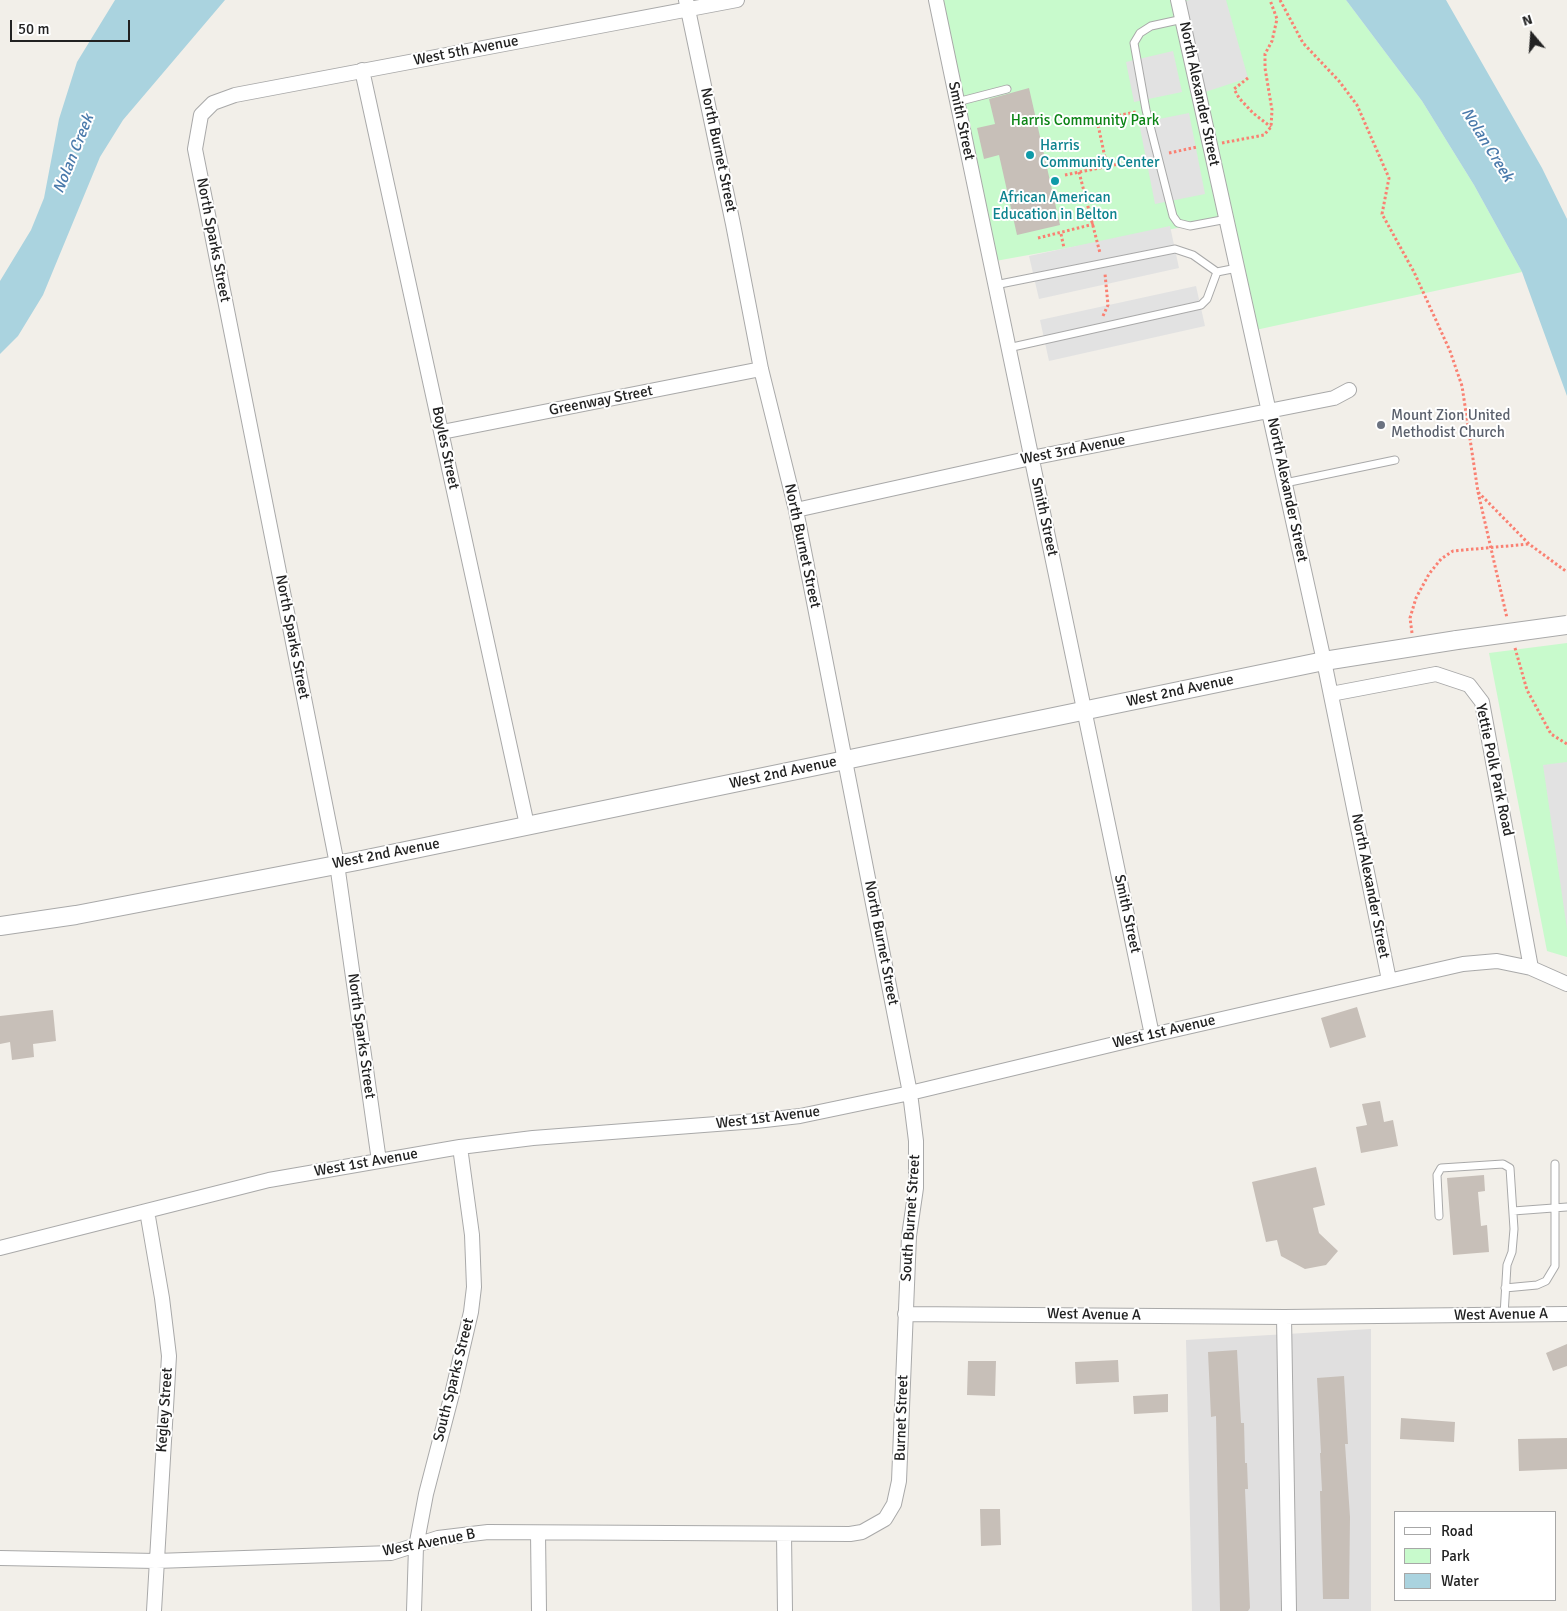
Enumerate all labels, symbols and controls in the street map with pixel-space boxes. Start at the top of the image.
scale bar [12,10,132,42]
north arrow [1507,10,1557,60]
text: N [1520,11,1534,30]
text: 50 m [18,20,49,38]
street label: North Alexander Street [1175,20,1223,168]
street label: West 5th Avenue [412,32,520,70]
street label: Smith Street [944,80,978,162]
street label: North Burnet Street [696,86,740,214]
water label: Nolan Creek [1457,104,1517,186]
water label: Nolan Creek [49,112,99,196]
park label: Harris Community Park [1011,112,1159,130]
place label: Harris Community Center [1040,137,1159,172]
marker: Harris Community Center [1024,149,1036,161]
marker: African American Education in Belton [1049,175,1061,187]
street label: North Sparks Street [192,176,234,304]
place label: African American Education in Belton [992,189,1118,224]
street label: Greenway Street [548,382,654,420]
street label: Boyles Street [427,405,463,491]
place label: Mount Zion United Methodist Church [1391,407,1510,442]
street label: North Alexander Street [1263,416,1311,564]
marker: Mount Zion United Methodist Church [1375,419,1387,431]
street label: West 3rd Avenue [1019,431,1127,469]
street label: Smith Street [1027,476,1061,558]
street label: North Burnet Street [780,482,824,610]
street label: North Sparks Street [271,573,313,701]
street label: West 2nd Avenue [1125,671,1235,711]
street label: Yettie Polk Park Road [1471,702,1517,838]
street label: West 2nd Avenue [728,753,838,793]
street label: North Alexander Street [1347,812,1393,960]
street label: West 2nd Avenue [331,835,441,873]
street label: Smith Street [1110,873,1144,955]
street label: North Burnet Street [860,879,902,1007]
street label: North Sparks Street [343,972,379,1100]
street label: West 1st Avenue [1111,1011,1217,1053]
street label: West 1st Avenue [715,1103,821,1133]
street label: West 1st Avenue [313,1145,419,1181]
street label: South Burnet Street [898,1154,924,1282]
street label: West Avenue A [1047,1305,1141,1325]
street label: West Avenue A [1454,1305,1548,1325]
street label: South Sparks Street [430,1316,478,1444]
street label: Kegley Street [153,1367,177,1453]
street label: Burnet Street [892,1375,912,1461]
legend [1394,1511,1557,1601]
text: Road [1441,1522,1473,1540]
street label: West Avenue B [381,1525,477,1561]
text: Park [1441,1547,1470,1565]
text: Water [1441,1572,1479,1590]

